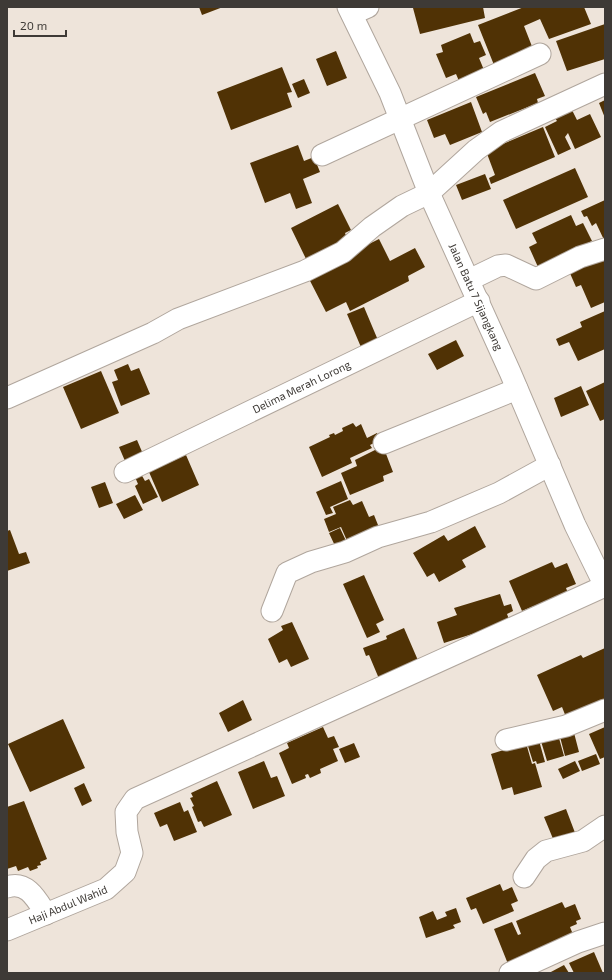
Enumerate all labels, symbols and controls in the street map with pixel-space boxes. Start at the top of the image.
scale bar [14,12,66,38]
text: 20 m [20,18,47,32]
street label: Jalan Batu 7 Sijangkang [447,241,506,352]
street label: Delima Merah Lorong [250,357,352,415]
street label: Haji Abdul Wahid [27,882,109,926]

